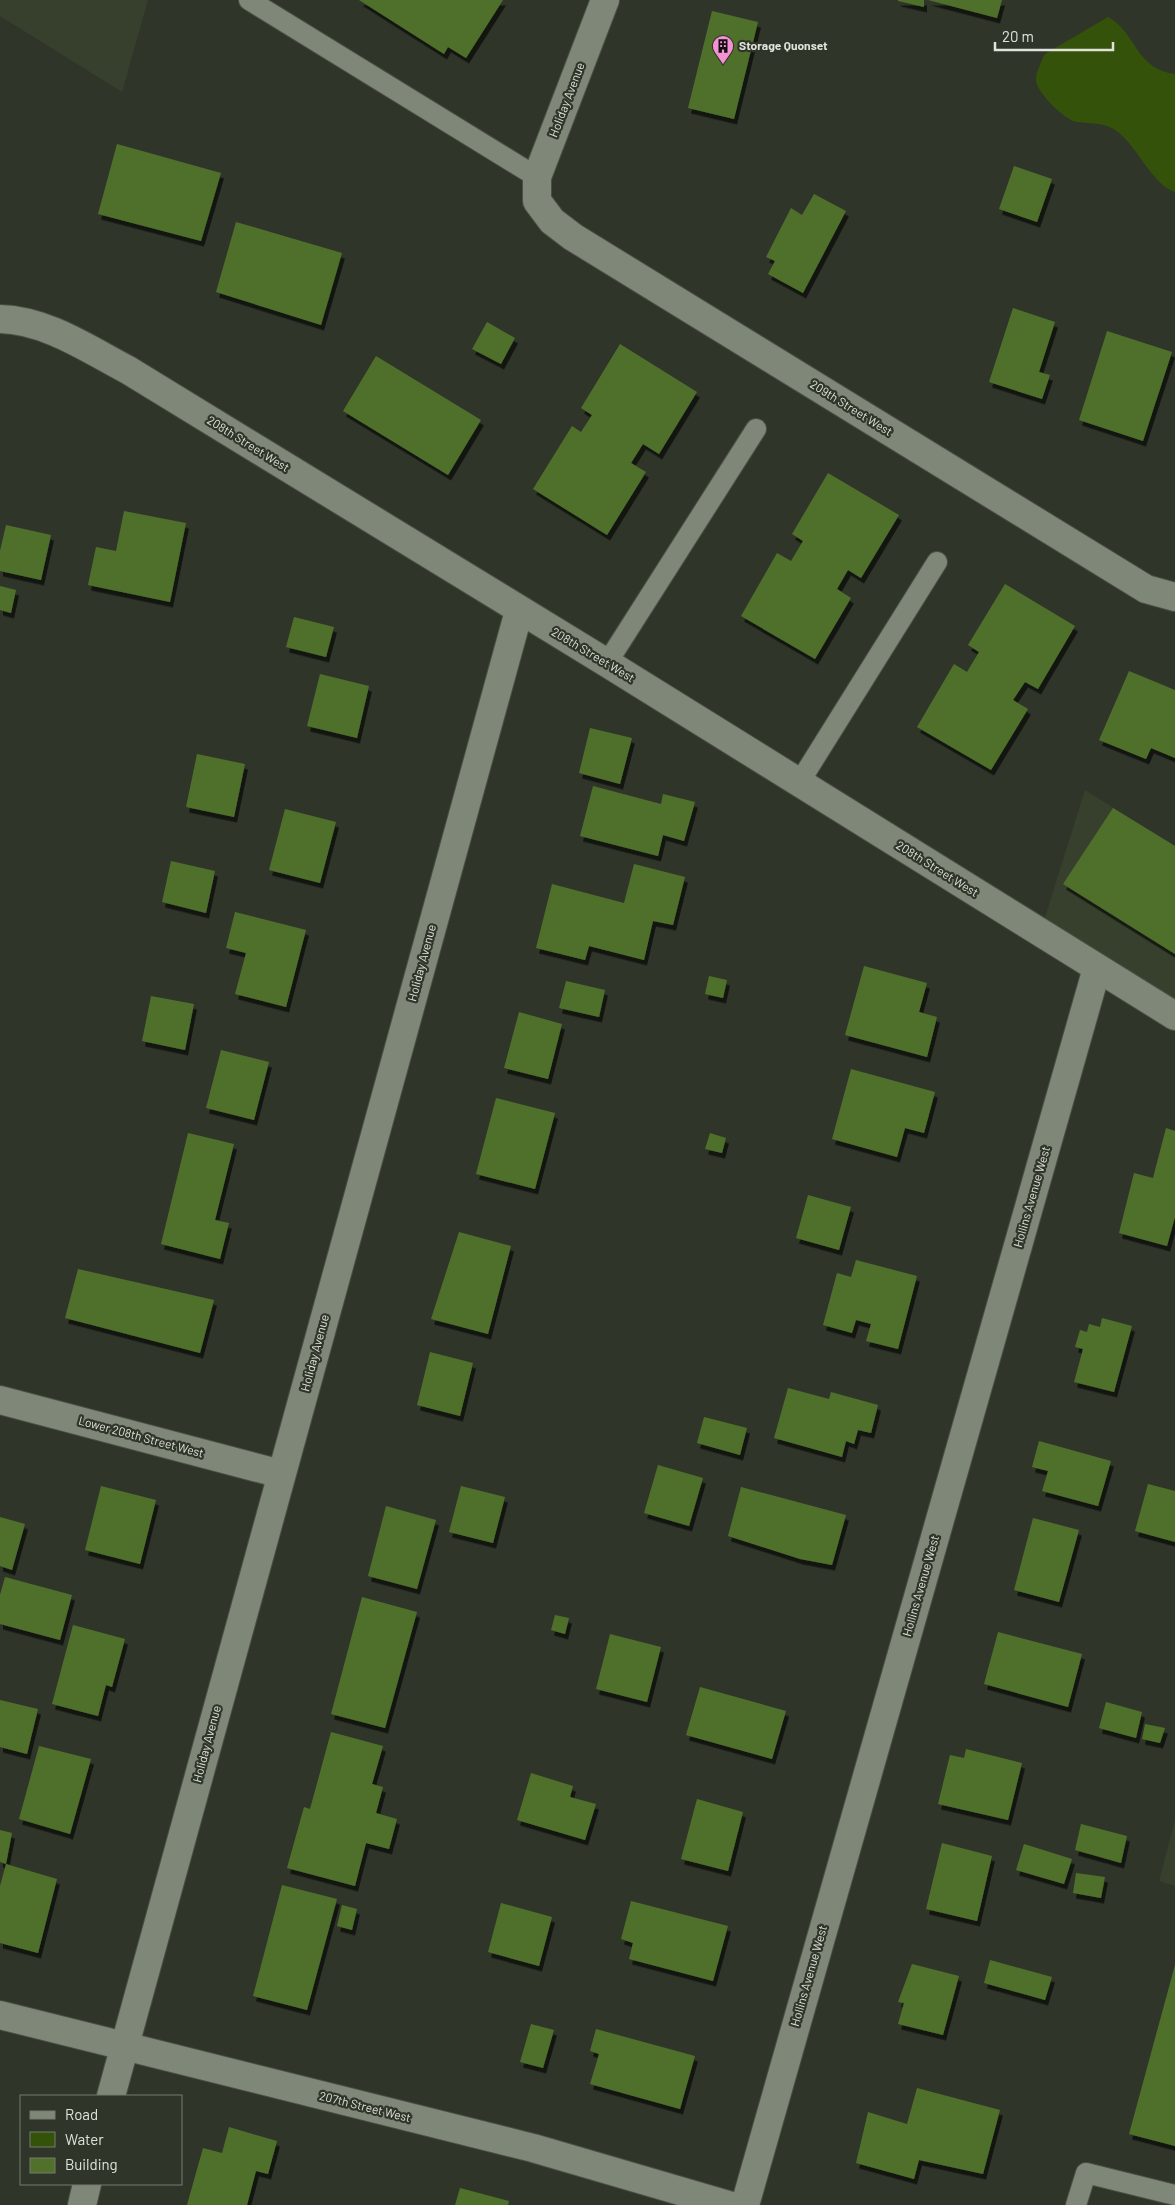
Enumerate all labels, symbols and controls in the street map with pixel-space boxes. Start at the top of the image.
scale bar [995,20,1112,52]
text: 20 m [1002,27,1034,45]
building icon: Storage Quonset [711,34,735,65]
place label: Storage Quonset [739,38,828,52]
street label: Holiday Avenue [545,60,587,139]
street label: 209th Street West [808,376,895,438]
street label: 208th Street West [205,412,292,474]
street label: 208th Street West [550,624,638,684]
street label: 208th Street West [894,837,981,899]
street label: Holiday Avenue [404,923,438,1003]
street label: Hollins Avenue West [1010,1145,1052,1249]
street label: Holiday Avenue [297,1313,331,1393]
street label: Lower 208th Street West [77,1413,205,1459]
street label: Hollins Avenue West [899,1534,941,1638]
street label: Holiday Avenue [189,1704,223,1784]
street label: Hollins Avenue West [787,1924,829,2028]
street label: 207th Street West [318,2088,412,2124]
legend [20,2095,182,2185]
text: Road [65,2105,98,2123]
text: Water [65,2130,104,2148]
text: Building [65,2155,118,2173]

